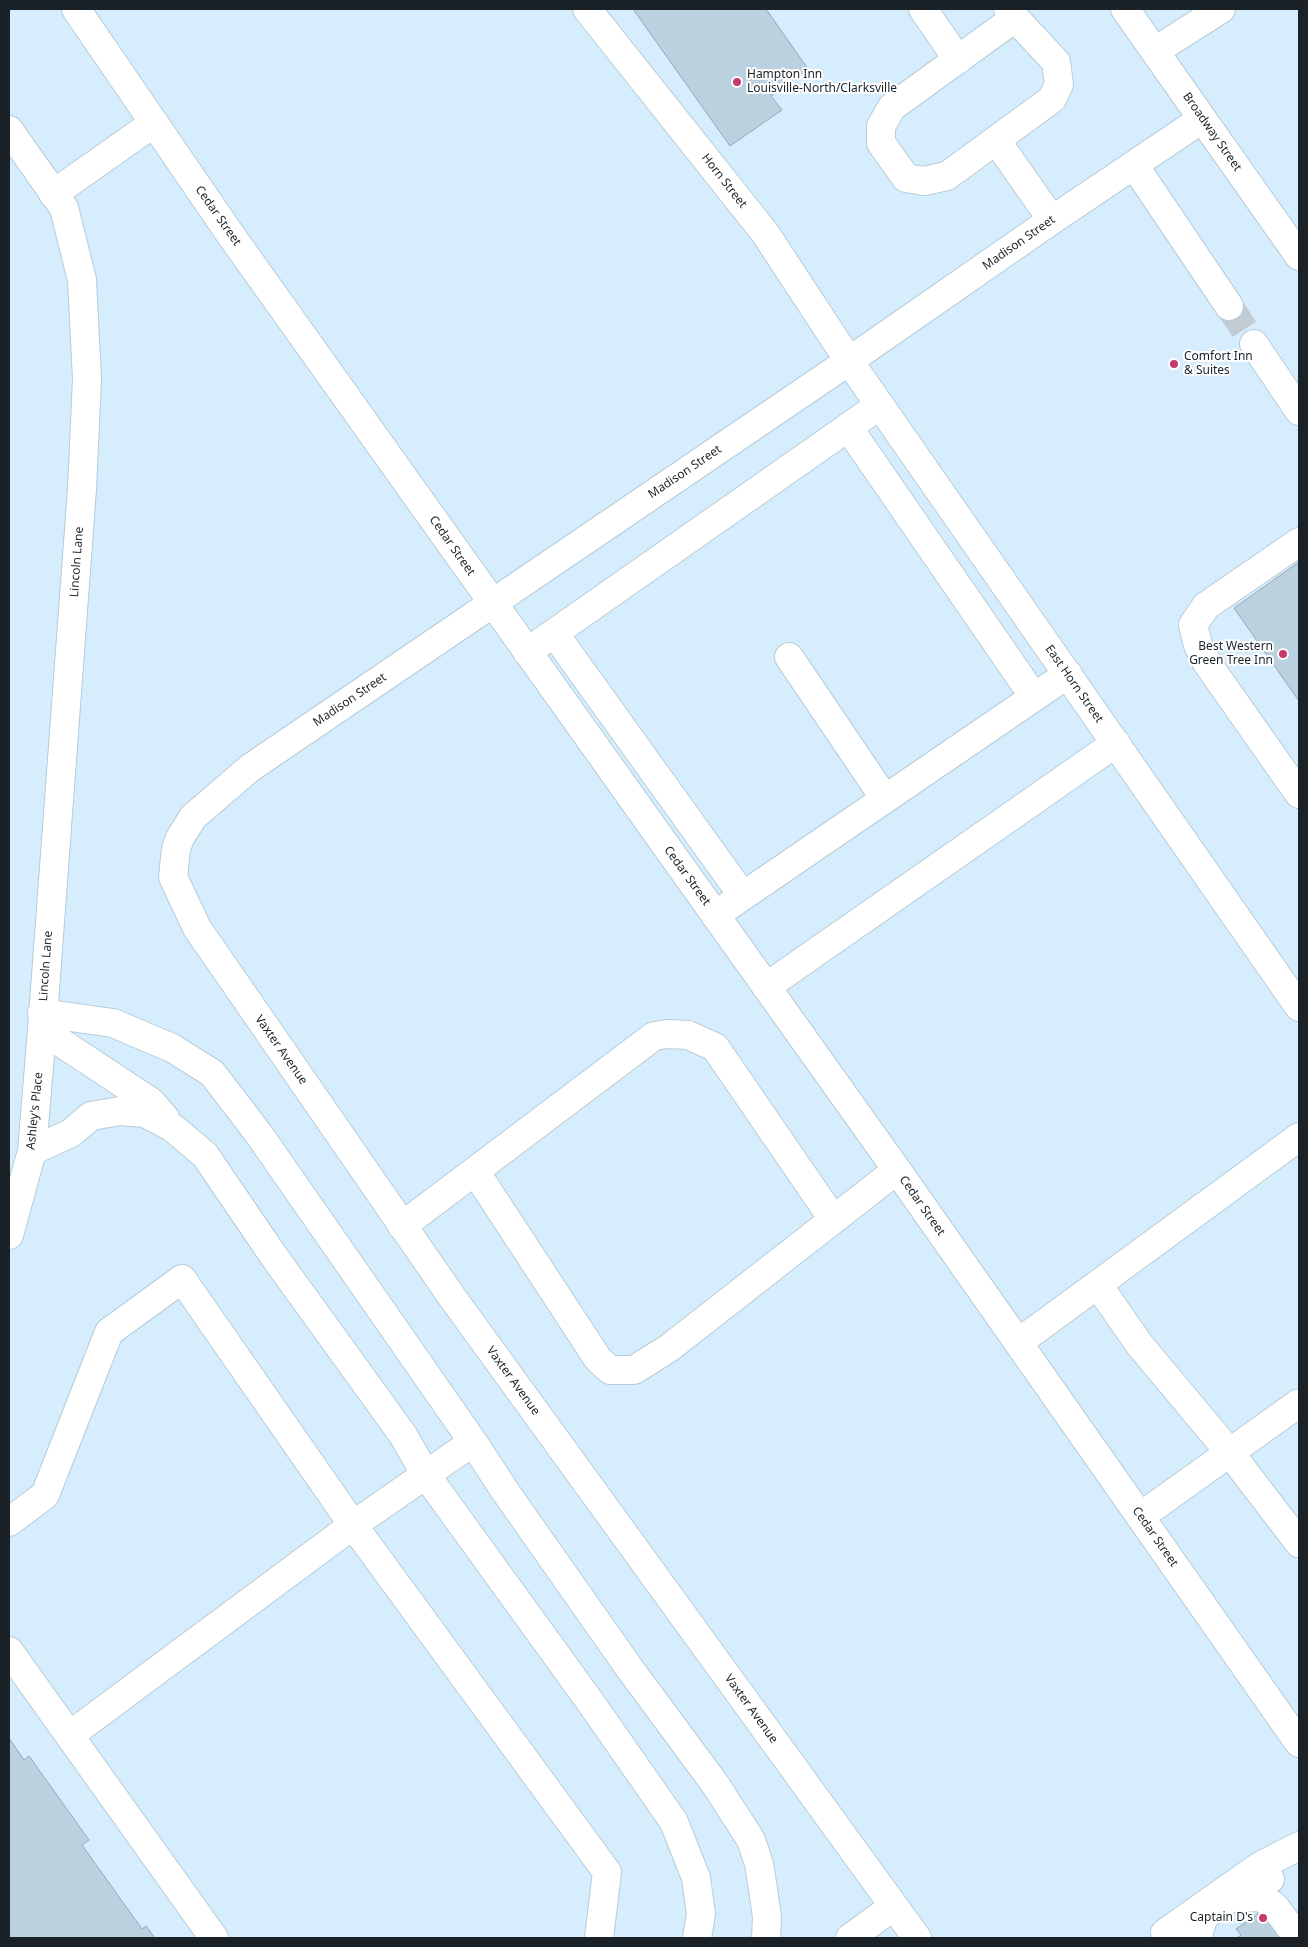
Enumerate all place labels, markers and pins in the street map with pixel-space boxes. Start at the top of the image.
place label: Hampton Inn Louisville-North/Clarksville [747,68,897,96]
marker: Hampton Inn Louisville-North/Clarksville [731,76,743,88]
place label: Comfort Inn & Suites [1184,350,1253,378]
marker: Comfort Inn & Suites [1168,358,1180,370]
place label: Best Western Green Tree Inn [1189,640,1273,668]
marker: Best Western Green Tree Inn [1277,648,1289,660]
place label: Captain D's [1190,1911,1253,1925]
marker: Captain D's [1257,1912,1269,1924]

